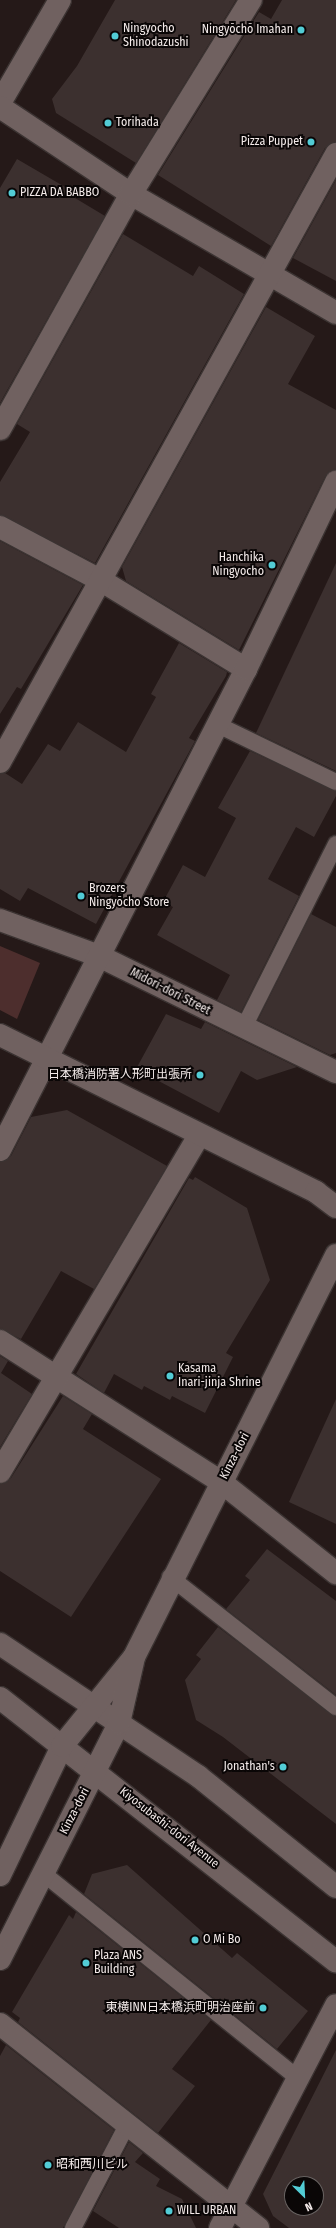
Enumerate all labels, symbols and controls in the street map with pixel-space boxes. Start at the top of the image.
place label: Ningyocho Shinodazushi [123,22,189,50]
place label: Ningyōchō Imahan [202,23,293,37]
marker: Ningyōchō Imahan [296,25,306,35]
marker: Ningyocho Shinodazushi [110,31,120,41]
place label: Torihada [116,116,159,130]
marker: Torihada [103,118,113,128]
place label: Pizza Puppet [241,135,303,149]
marker: Pizza Puppet [306,137,316,147]
place label: PIZZA DA BABBO [20,186,99,200]
marker: PIZZA DA BABBO [7,188,17,198]
place label: Hanchika Ningyocho [212,551,264,579]
marker: Hanchika Ningyocho [267,560,277,570]
place label: Brozers Ningyōcho Store [89,882,169,910]
marker: Brozers Ningyōcho Store [76,891,86,901]
street label: Midori-dori Street [127,966,213,1018]
place label: 日本橋消防署人形町出張所 [48,1068,192,1082]
marker: 日本橋消防署人形町出張所 [195,1070,205,1080]
place label: Kasama Inari-jinja Shrine [178,1362,261,1390]
marker: Kasama Inari-jinja Shrine [165,1371,175,1381]
street label: Kinza-dori [217,1430,253,1482]
place label: Jonathan's [223,1760,275,1774]
marker: Jonathan's [278,1762,288,1772]
street label: Kinza-dori [57,1785,93,1837]
street label: Kiyosubashi-dori Avenue [116,1785,222,1871]
place label: O Mi Bo [203,1933,241,1947]
marker: O Mi Bo [190,1935,200,1945]
place label: Plaza ANS Building [94,1949,142,1977]
marker: Plaza ANS Building [81,1958,91,1968]
place label: 東横INN日本橋浜町明治座前 [105,2001,255,2015]
marker: 東横INN日本橋浜町明治座前 [258,2003,268,2013]
place label: 昭和西川ビル [56,2158,128,2172]
marker: 昭和西川ビル [43,2160,53,2170]
north arrow [284,2176,324,2216]
text: N [303,2199,314,2214]
place label: WILL URBAN [177,2204,236,2218]
marker: WILL URBAN [164,2206,174,2216]

